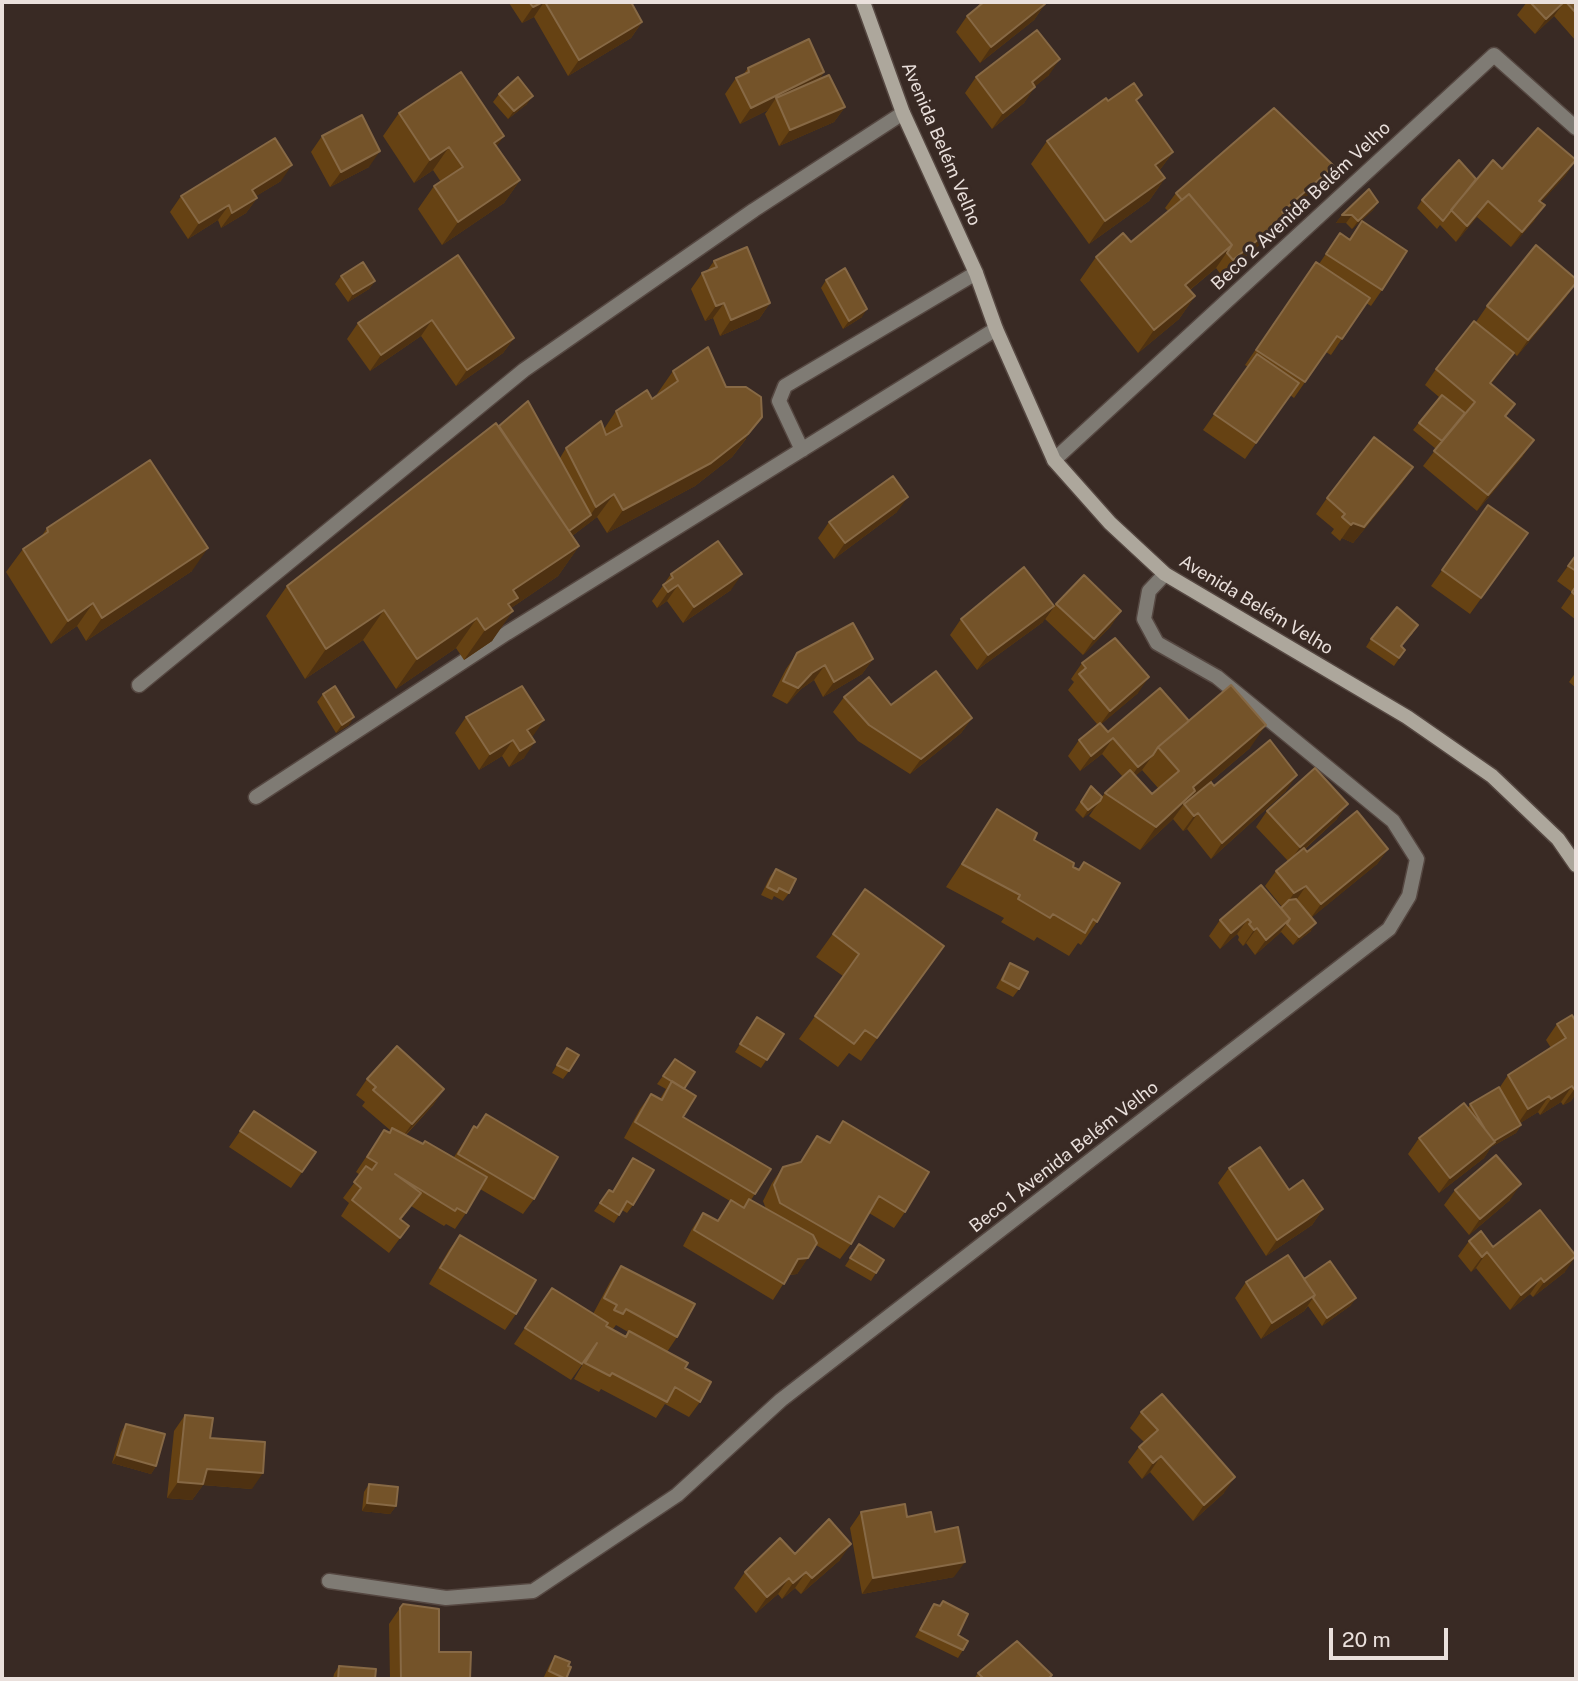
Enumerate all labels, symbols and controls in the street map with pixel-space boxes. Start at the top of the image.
street label: Avenida Belém Velho [897,59,985,229]
street label: Beco 2 Avenida Belém Velho [1207,117,1395,295]
street label: Avenida Belém Velho [1175,551,1337,659]
street label: Beco 1 Avenida Belém Velho [965,1076,1163,1238]
scale bar [1333,1614,1452,1658]
text: 20 m [1342,1627,1391,1652]

